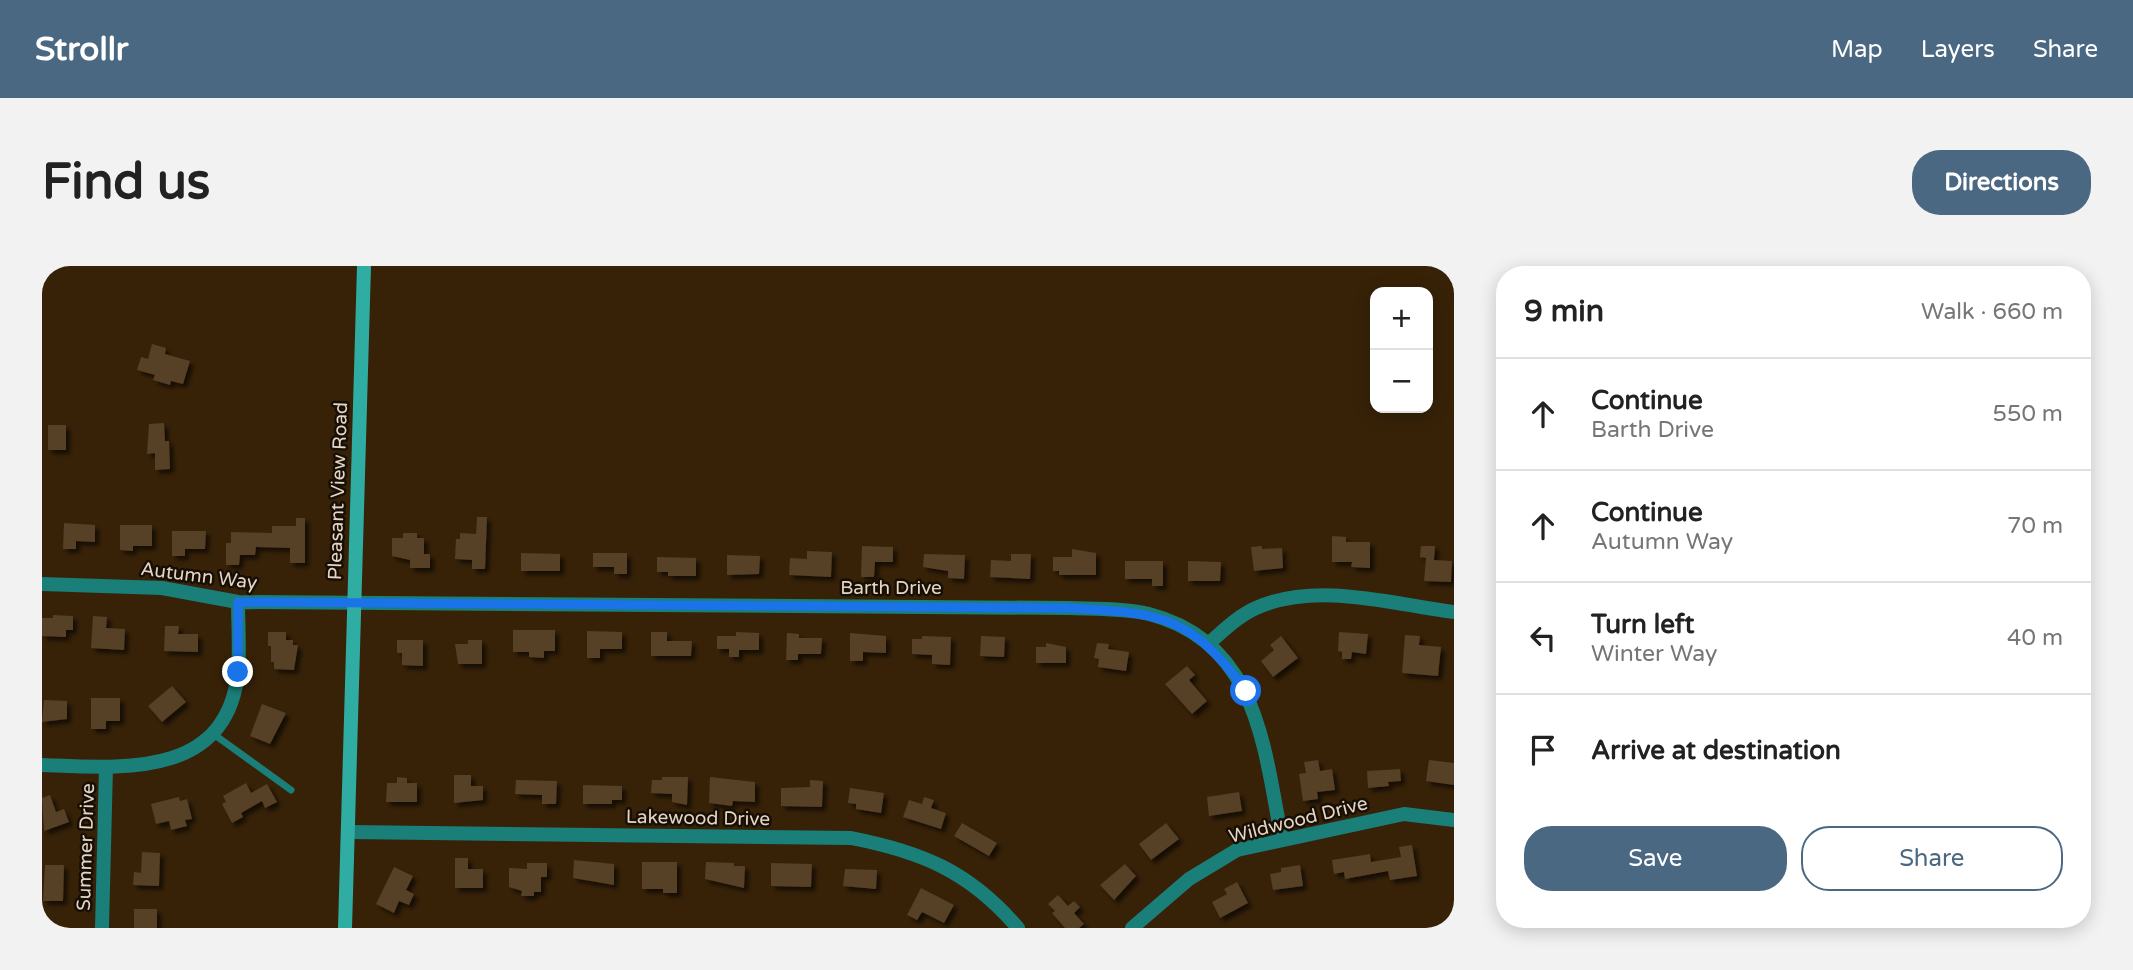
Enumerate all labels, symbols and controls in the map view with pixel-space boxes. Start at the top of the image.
text: Strollr [35,30,129,69]
text: Map [1831,35,1883,64]
text: Layers [1921,35,1995,64]
text: Share [2033,35,2098,64]
button: Directions [1912,150,2091,215]
text: Find us [42,153,210,212]
map controls [1370,287,1433,413]
button: + [1370,287,1433,350]
text: 9 min [1524,293,1604,330]
text: Walk · 660 m [1921,298,2063,326]
button: − [1370,350,1433,413]
text: Continue [1591,385,1703,416]
icon: ahead [1524,395,1562,433]
text: 550 m [1993,400,2063,428]
street label: Pleasant View Road [324,402,352,581]
text: Barth Drive [1591,416,1714,444]
text: Continue [1591,497,1703,528]
icon: ahead [1524,507,1562,545]
text: 70 m [2007,512,2063,540]
text: Autumn Way [1591,528,1733,556]
street label: Autumn Way [139,558,258,594]
street label: Barth Drive [840,577,942,599]
text: Turn left [1591,609,1694,640]
icon: left [1524,619,1562,657]
text: 40 m [2007,624,2063,652]
text: Winter Way [1591,640,1717,668]
route end [222,656,253,687]
route start [1230,675,1261,706]
icon: arrive [1524,731,1562,769]
text: Arrive at destination [1591,735,1841,766]
street label: Summer Drive [73,783,99,911]
street label: Wildwood Drive [1227,792,1370,848]
street label: Lakewood Drive [626,806,770,830]
button: Save [1524,826,1787,891]
button: Share [1801,826,2063,891]

